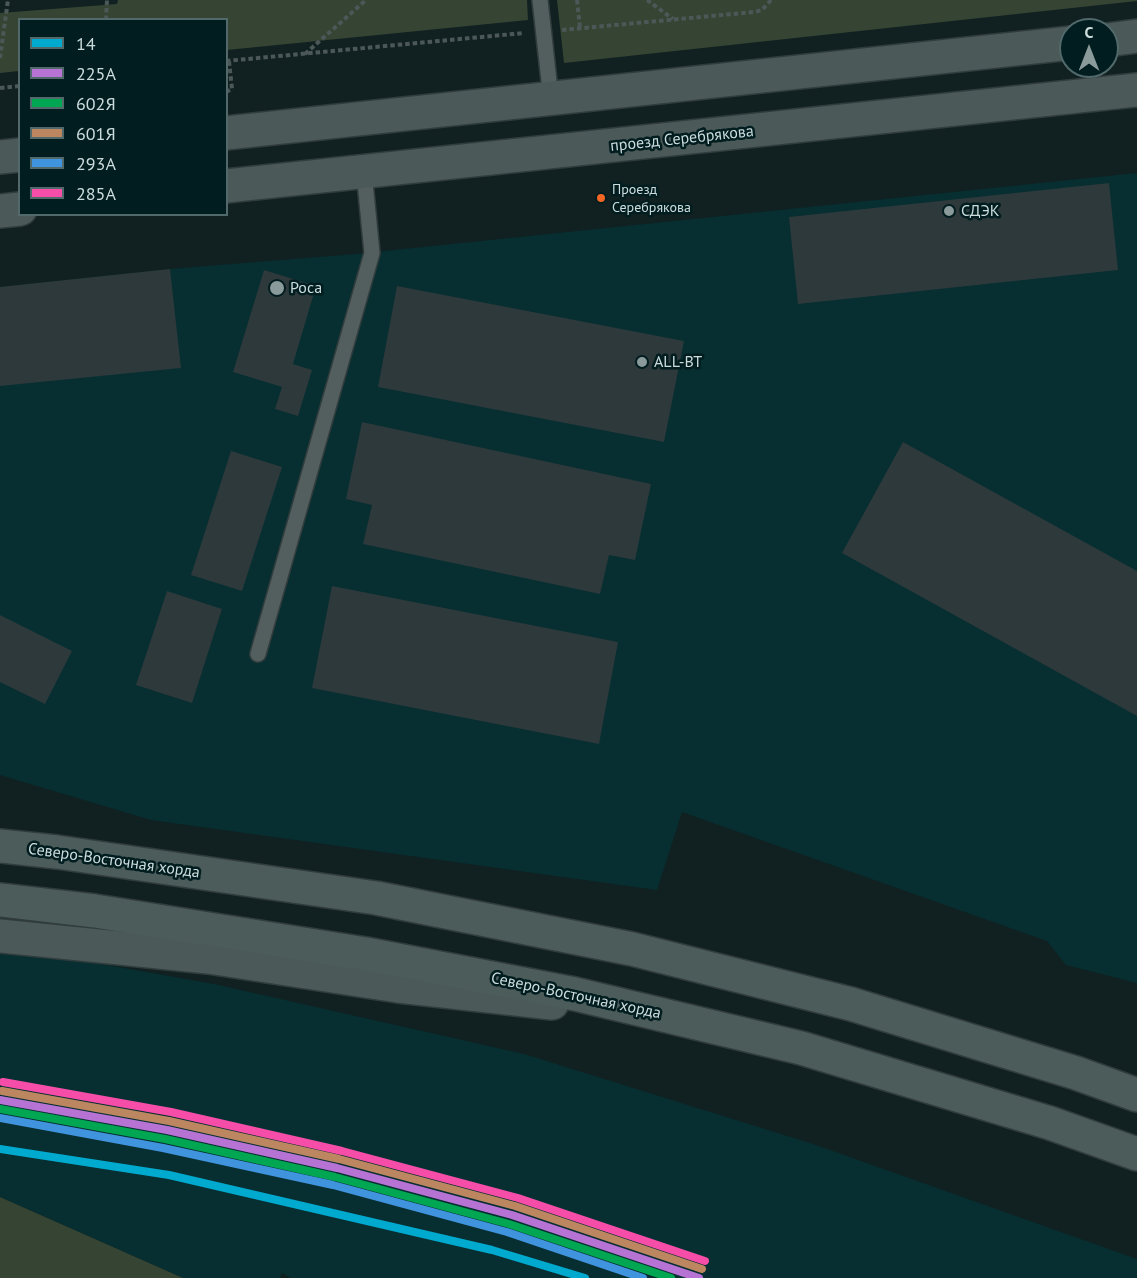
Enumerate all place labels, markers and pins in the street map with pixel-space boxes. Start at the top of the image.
place label: Проезд Серебрякова [612,182,691,214]
marker: Проезд Серебрякова [595,192,607,204]
place label: СДЭК [961,201,999,221]
marker: СДЭК [942,204,956,218]
place label: Роса [290,278,322,298]
marker: Роса [268,279,286,297]
place label: ALL-BT [654,352,702,372]
marker: ALL-BT [635,355,649,369]

